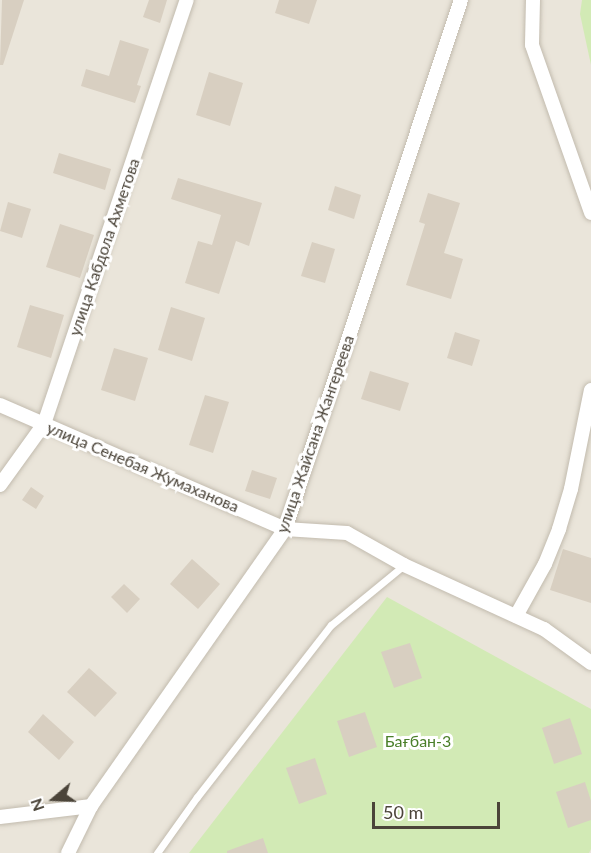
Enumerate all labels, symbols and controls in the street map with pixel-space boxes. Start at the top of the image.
street label: улица Кабдола Ахметова [65,156,143,338]
street label: улица Жайсана Жангереева [272,333,358,535]
street label: улица Сенебая Жумаханова [44,418,242,516]
park label: Бағбан-3 [385,731,451,751]
north arrow [24,769,84,829]
scale bar [375,790,502,828]
text: N [26,796,47,814]
text: 50 m [383,801,423,823]

